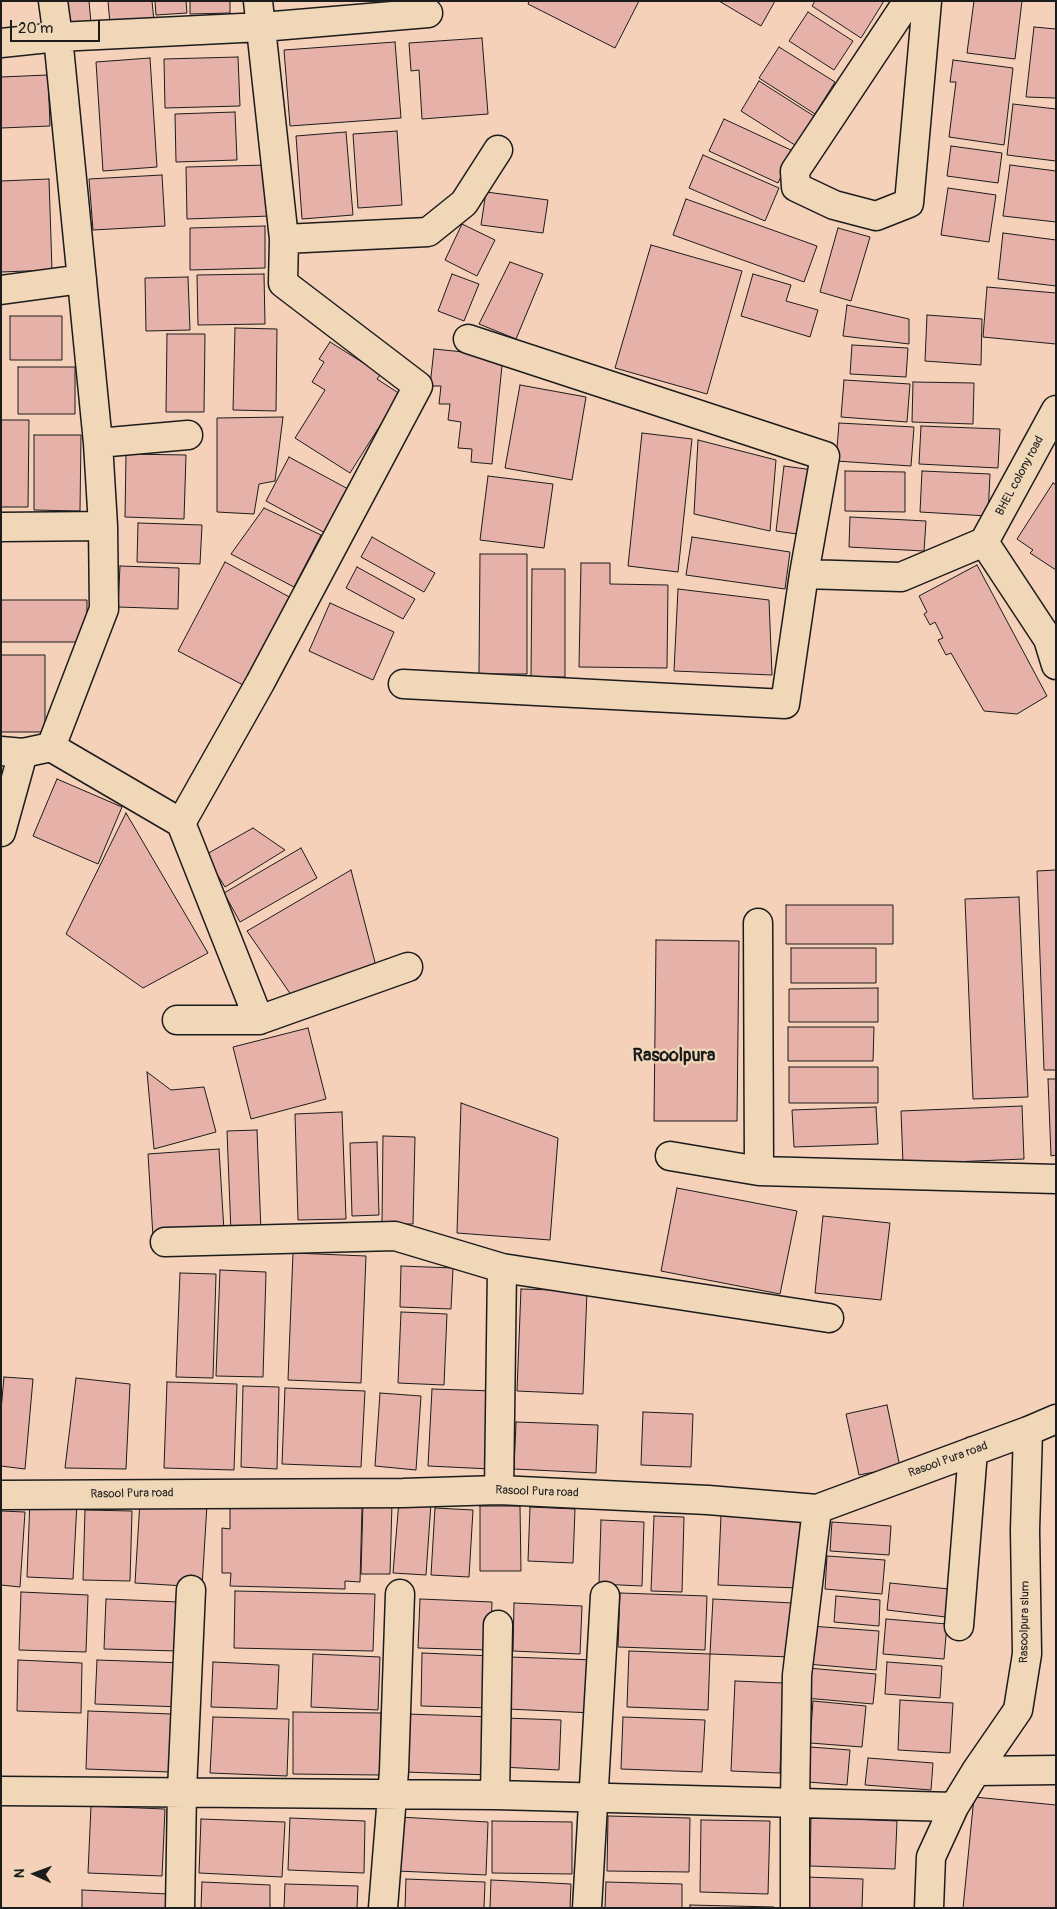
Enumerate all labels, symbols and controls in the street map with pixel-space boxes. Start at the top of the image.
scale bar [12,10,102,42]
text: 20 m [18,19,53,38]
street label: BHEL colony road [993,434,1047,518]
district label: Rasoolpura [633,1045,715,1067]
street label: Rasool Pura road [906,1439,990,1481]
street label: Rasool Pura road [495,1483,579,1501]
street label: Rasool Pura road [90,1486,174,1502]
street label: Rasoolpura slum [1017,1581,1033,1663]
north arrow [10,1849,60,1899]
text: N [11,1868,28,1878]

